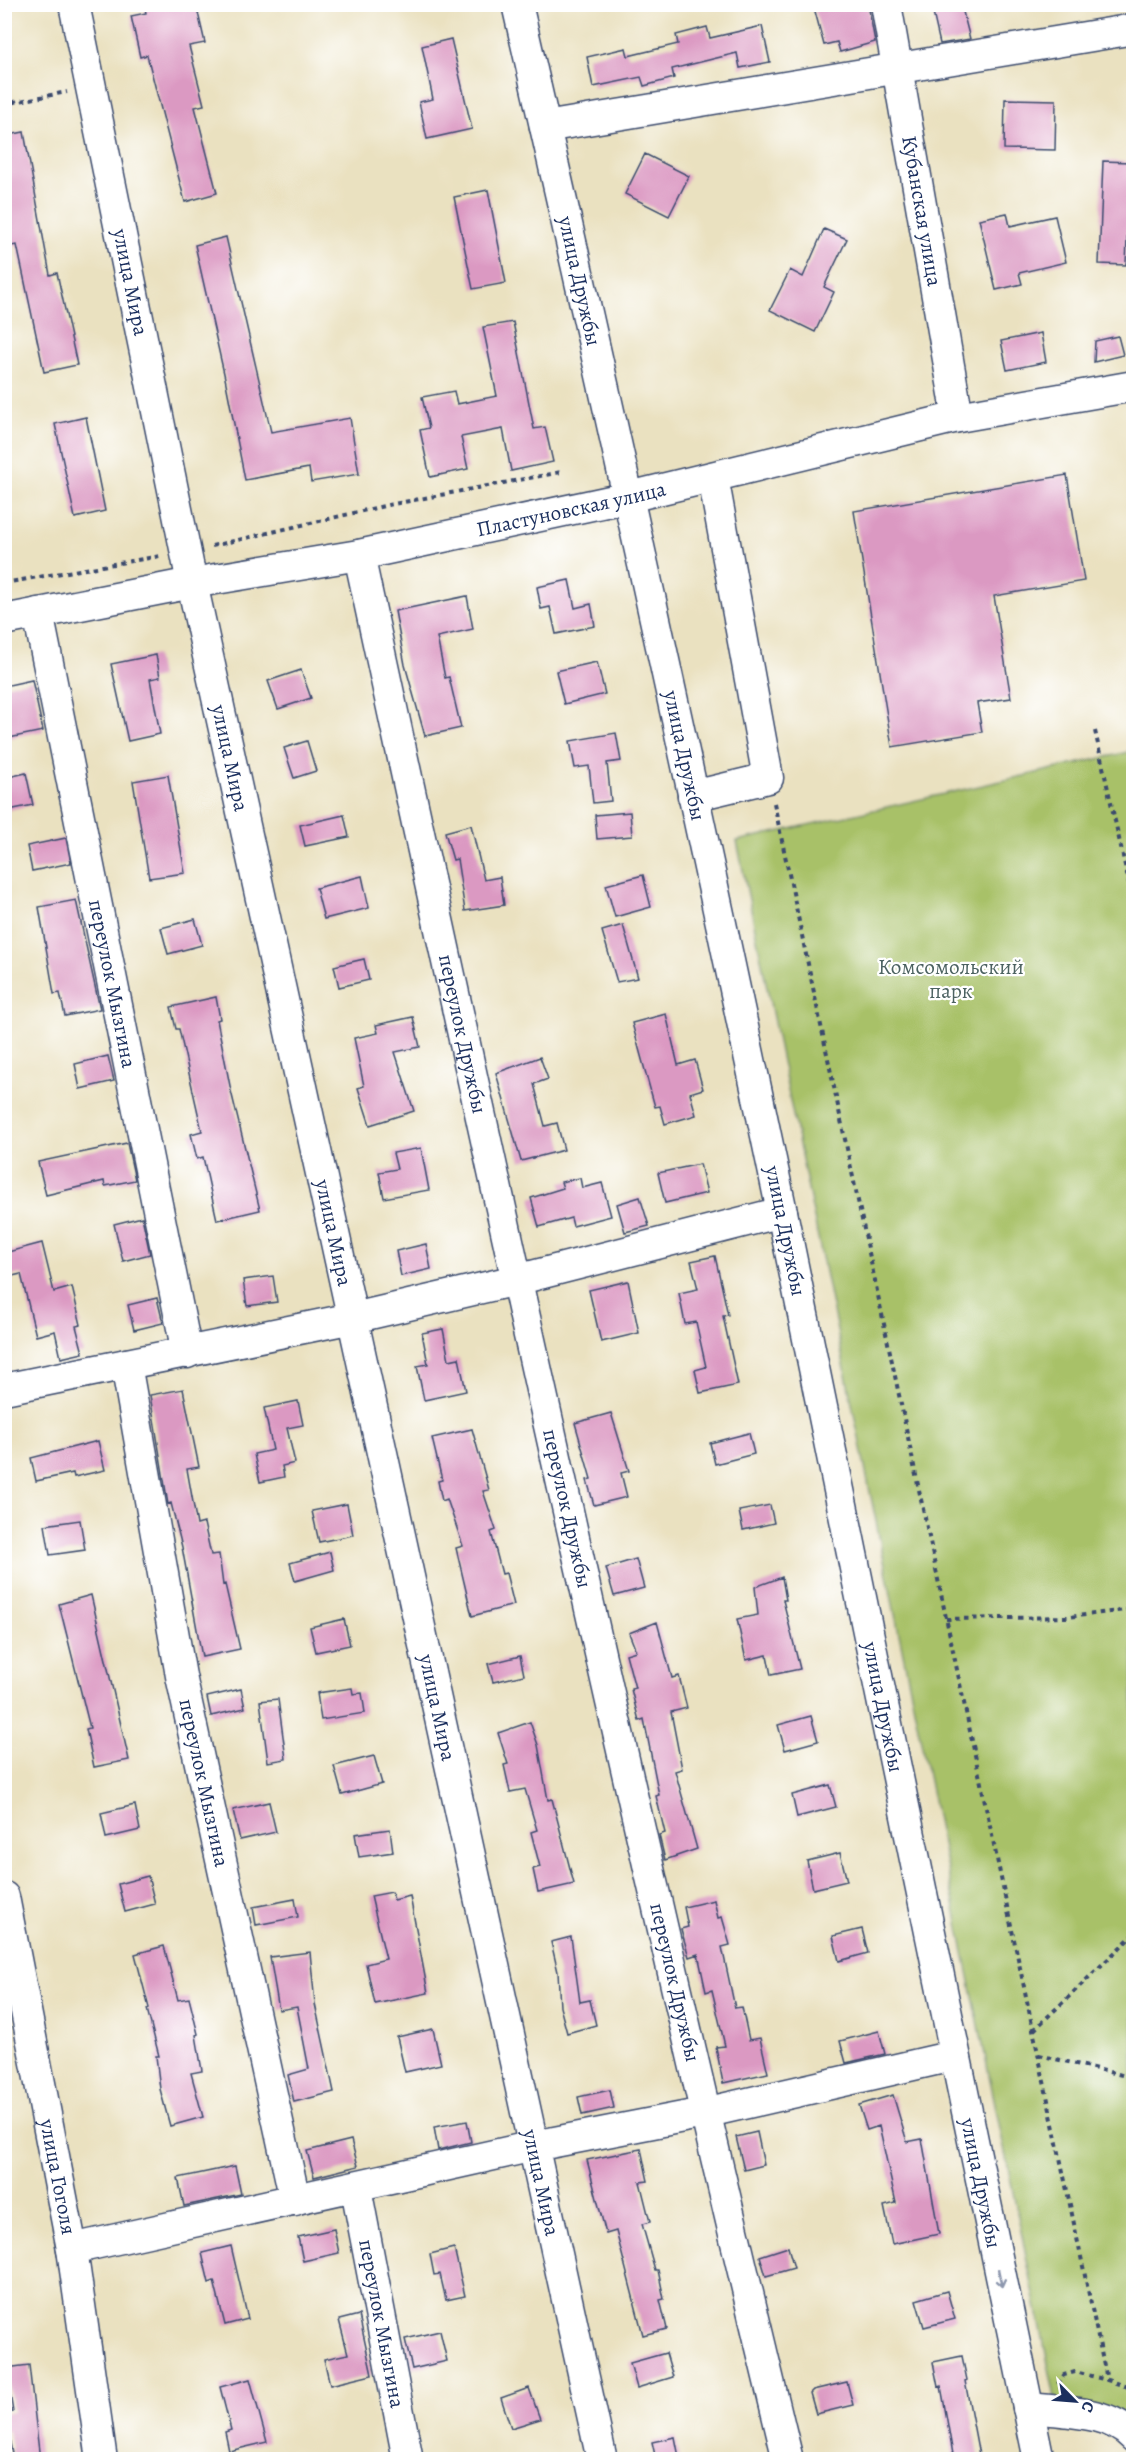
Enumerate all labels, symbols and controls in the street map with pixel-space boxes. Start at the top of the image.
street label: Кубанская улица [895,133,949,289]
street label: улица Дружбы [551,212,608,349]
street label: улица Мира [106,225,155,339]
street label: Пластуновская улица [474,474,669,543]
street label: улица Дружбы [657,687,712,823]
street label: улица Мира [205,701,256,814]
street label: переулок Мызгина [82,897,143,1071]
street label: переулок Дружбы [432,952,494,1116]
park label: Комсомольский парк [878,953,1024,1005]
street label: улица Дружбы [759,1162,813,1298]
street label: улица Мира [308,1176,359,1289]
street label: переулок Дружбы [536,1426,599,1591]
street label: улица Дружбы [856,1638,910,1775]
street label: улица Мира [412,1651,463,1764]
street label: переулок Мызгина [172,1696,236,1870]
street label: переулок Дружбы [643,1900,707,2065]
street label: улица Дружбы [954,2114,1008,2251]
street label: улица Гоголя [33,2116,83,2237]
street label: улица Мира [516,2125,567,2239]
street label: переулок Мызгина [352,2237,412,2411]
one-way arrow [995,2268,1007,2287]
north arrow [1045,2371,1105,2431]
text: С [1076,2398,1100,2416]

